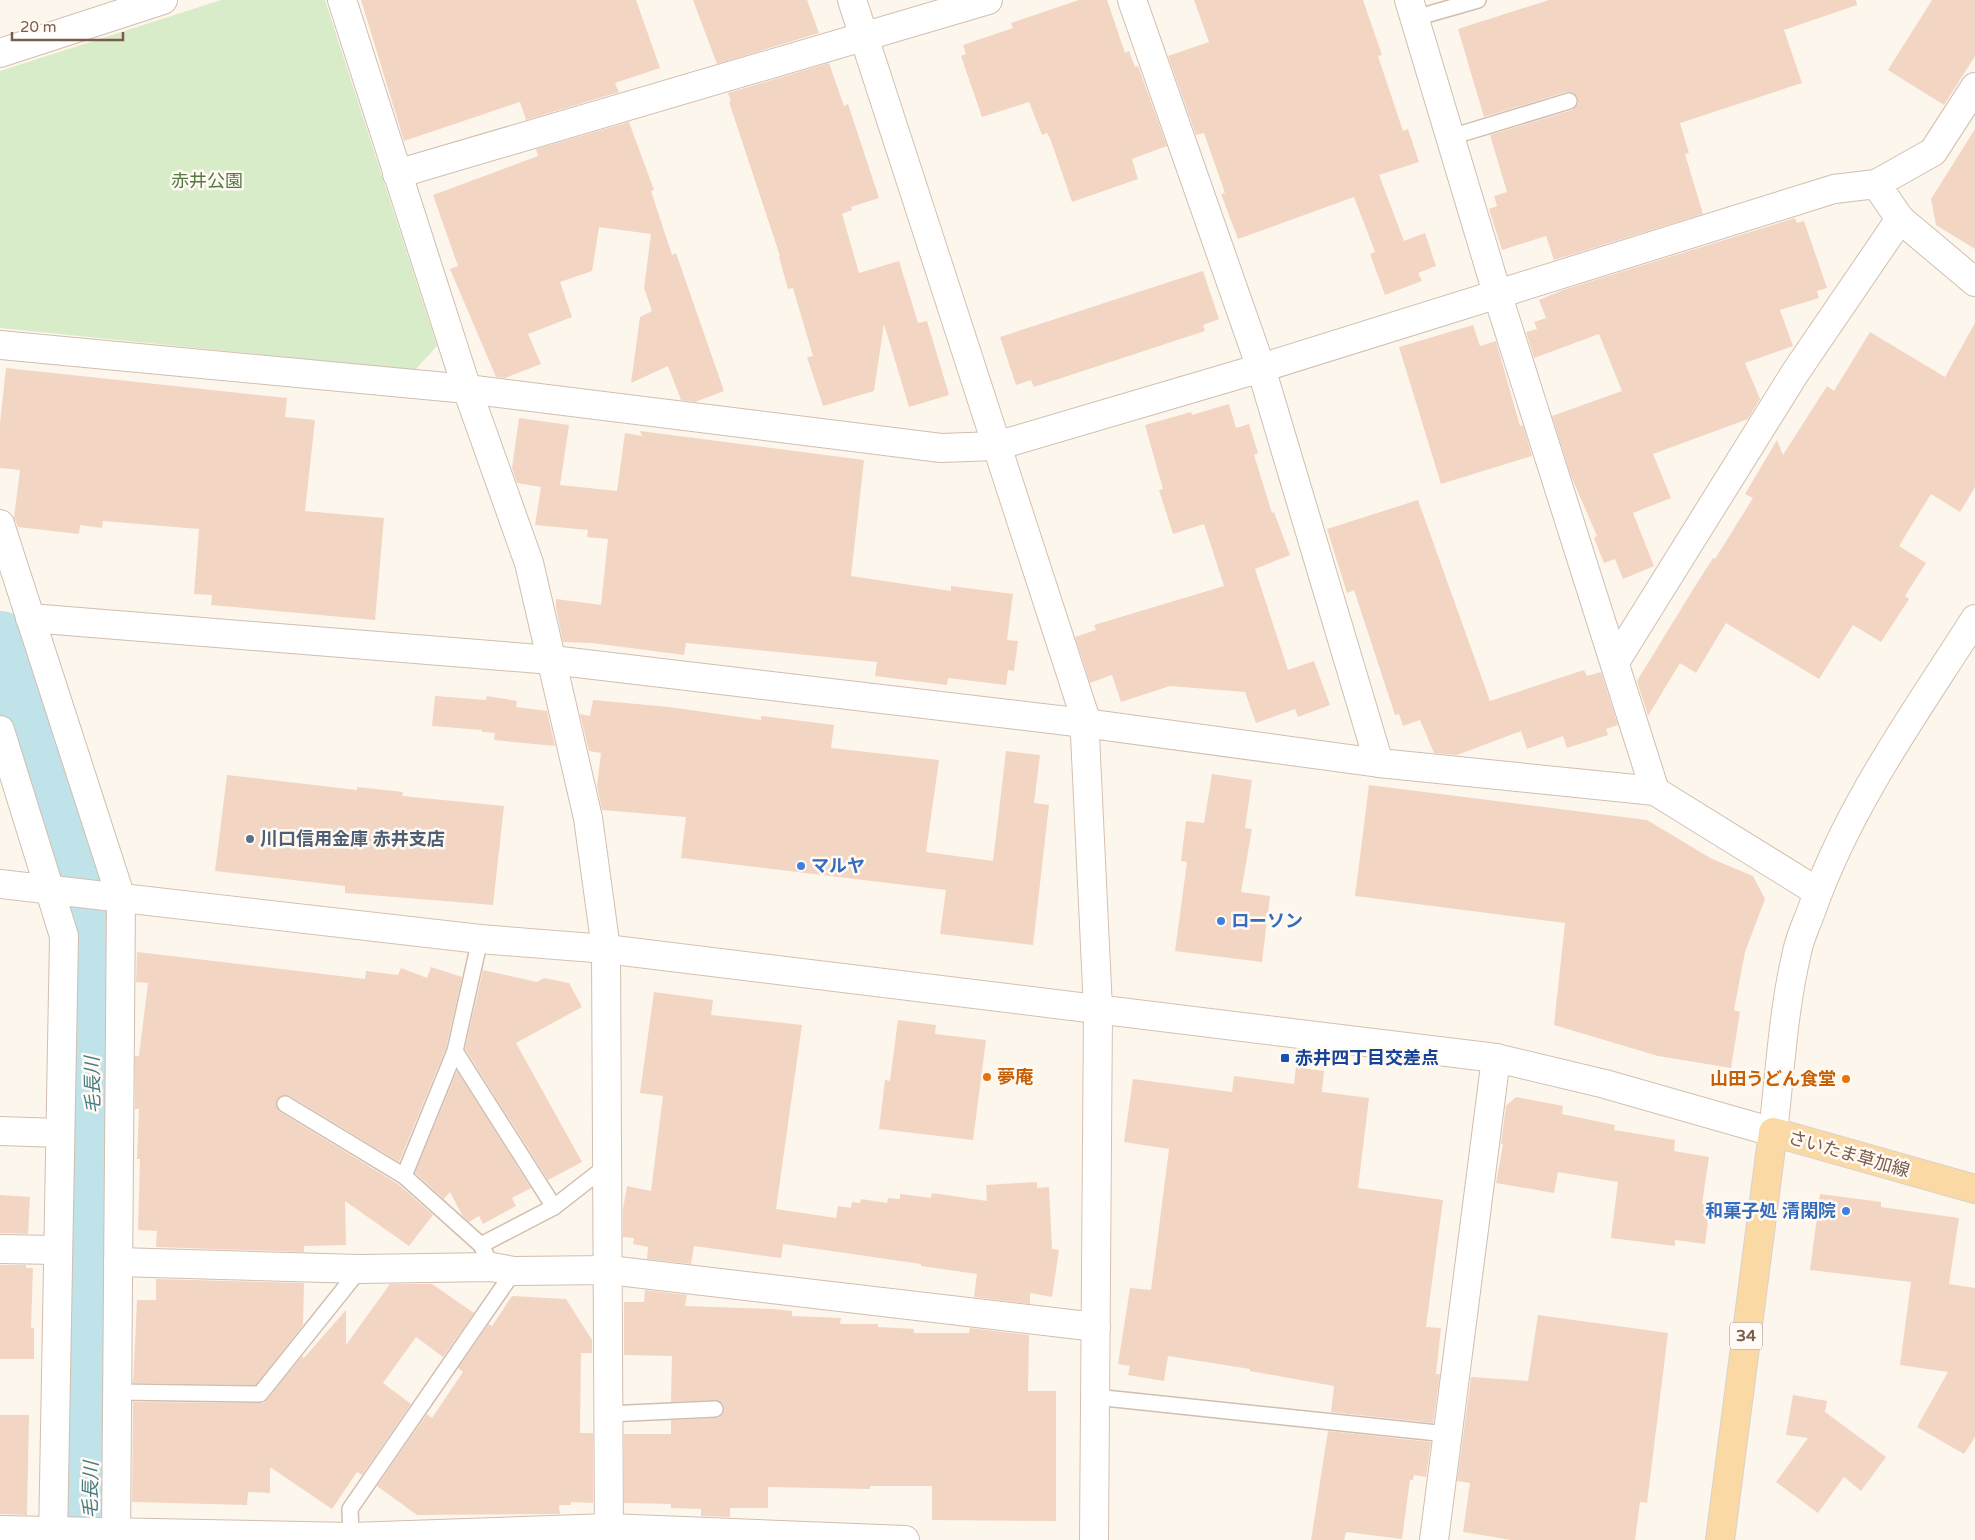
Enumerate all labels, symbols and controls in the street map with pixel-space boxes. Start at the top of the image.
scale bar [12,10,124,42]
text: 20 m [20,18,57,36]
park label: 赤井公園 [171,170,243,192]
place label: 川口信用金庫 赤井支店 [260,828,445,850]
marker: 川口信用金庫 赤井支店 [244,833,256,845]
place label: マルヤ [811,855,865,877]
marker: マルヤ [795,860,807,872]
place label: ローソン [1231,910,1303,932]
marker: ローソン [1215,915,1227,927]
place label: 赤井四丁目交差点 [1295,1047,1439,1069]
marker: 赤井四丁目交差点 [1279,1052,1291,1064]
water label: 毛長川 [81,1054,104,1114]
place label: 夢庵 [997,1066,1033,1088]
place label: 山田うどん食堂 [1710,1068,1836,1090]
marker: 夢庵 [981,1071,993,1083]
marker: 山田うどん食堂 [1840,1073,1852,1085]
street label: さいたま草加線 [1786,1126,1912,1182]
place label: 和菓子処 清閑院 [1705,1200,1836,1222]
marker: 和菓子処 清閑院 [1840,1205,1852,1217]
road number: 34 [1730,1322,1762,1350]
water label: 毛長川 [80,1459,103,1519]

